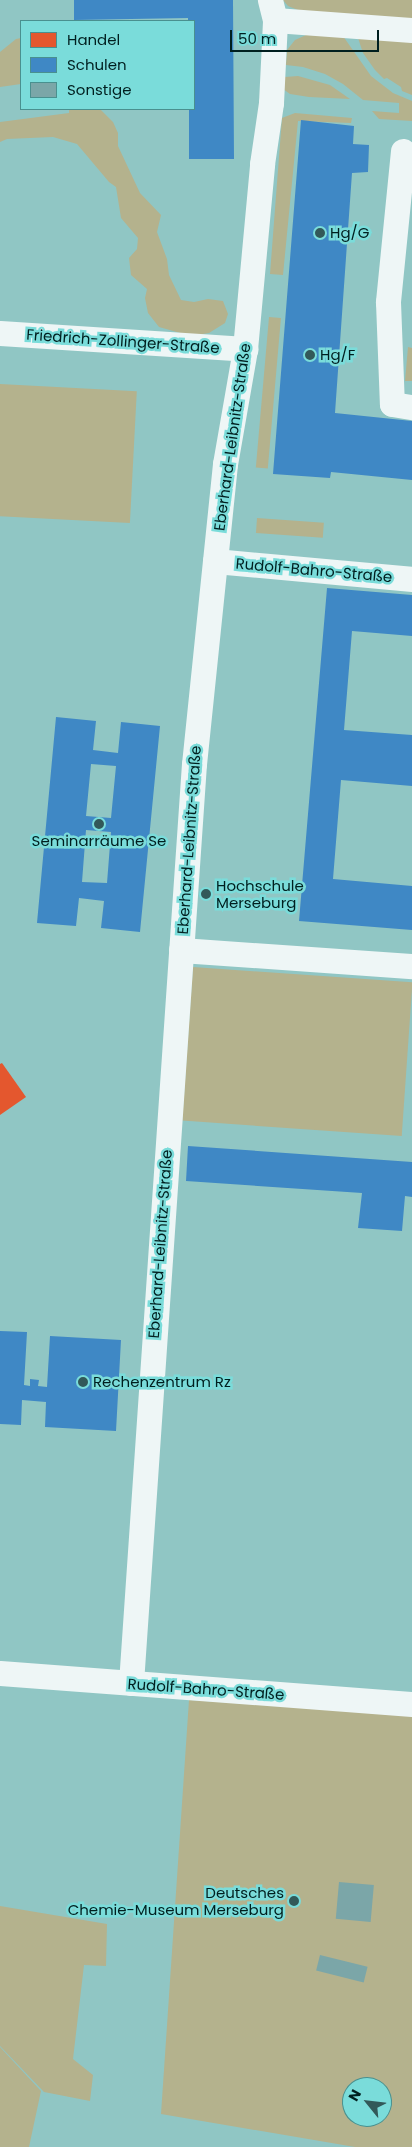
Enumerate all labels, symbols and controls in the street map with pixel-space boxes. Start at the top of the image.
legend [20,20,195,110]
scale bar [232,20,381,52]
text: 50 m [238,28,276,49]
text: Handel [67,29,120,50]
text: Schulen [67,54,127,75]
text: Sonstige [67,79,131,100]
place label: Hg/G [330,224,369,242]
marker: Hg/G [314,227,326,239]
street label: Friedrich-Zollinger-Straße [26,325,220,357]
street label: Eberhard-Leibnitz-Straße [210,342,254,532]
place label: Hg/F [320,346,355,364]
marker: Hg/F [304,349,316,361]
street label: Rudolf-Bahro-Straße [235,554,393,586]
street label: Eberhard-Leibnitz-Straße [173,745,205,935]
marker: Seminarräume Se [93,818,105,830]
place label: Seminarräume Se [32,832,166,850]
place label: Hochschule Merseburg [216,876,304,911]
marker: Hochschule Merseburg [200,888,212,900]
street label: Eberhard-Leibnitz-Straße [144,1149,176,1339]
place label: Rechenzentrum Rz [93,1373,231,1391]
marker: Rechenzentrum Rz [77,1376,89,1388]
street label: Rudolf-Bahro-Straße [127,1675,285,1703]
place label: Deutsches Chemie-Museum Merseburg [68,1883,284,1918]
marker: Deutsches Chemie-Museum Merseburg [288,1895,300,1907]
north arrow [342,2077,392,2127]
text: N [343,2086,366,2105]

